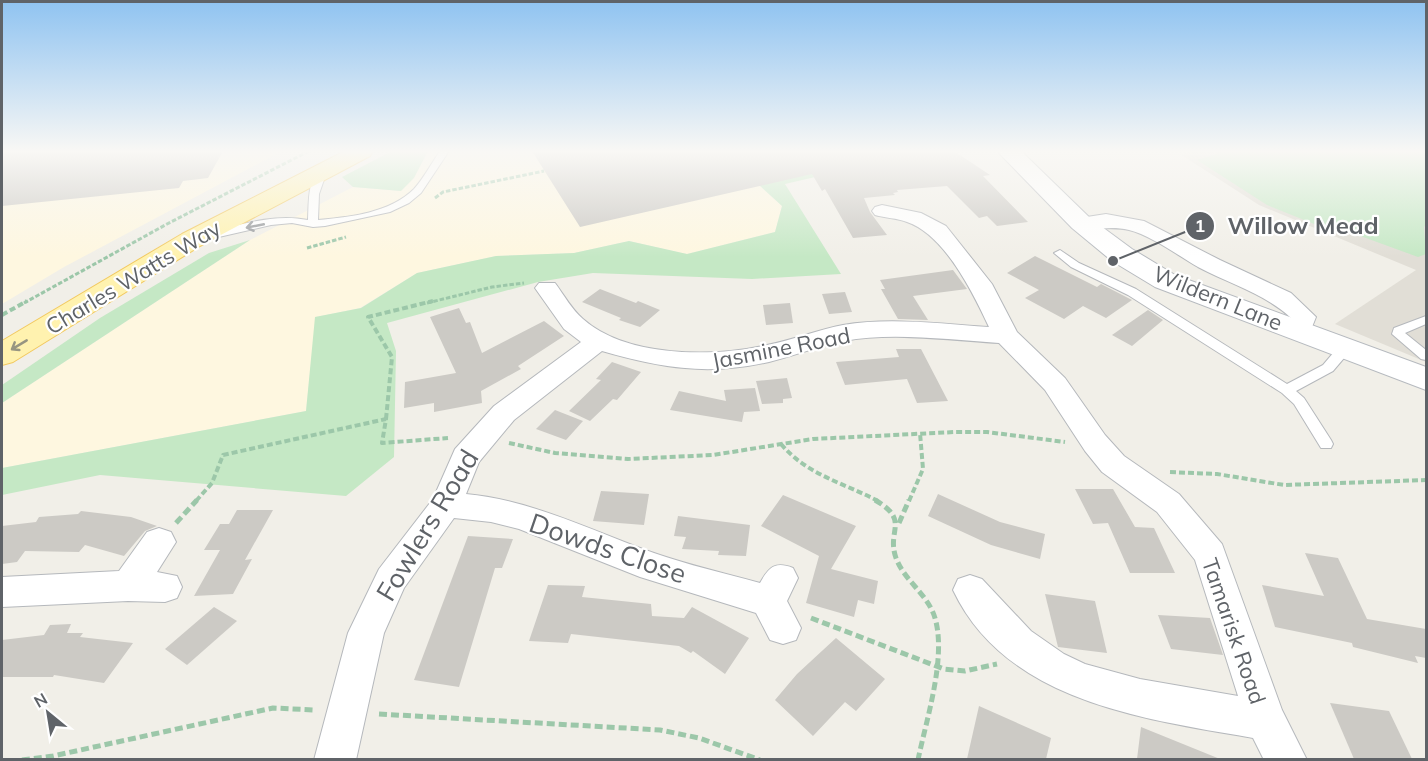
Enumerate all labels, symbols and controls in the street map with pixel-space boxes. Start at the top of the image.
callout: Willow Mead [1185,205,1390,247]
text: Willow Mead [1227,210,1379,240]
street label: Charles Watts Way [40,214,226,340]
text: 1 [1195,214,1205,237]
one-way arrow [246,221,266,232]
street label: Wildern Lane [1149,259,1287,337]
street label: Jasmine Road [709,321,853,375]
one-way arrow [11,339,28,351]
street label: Fowlers Road [368,443,486,607]
street label: Dowds Close [525,505,691,591]
street label: Tamarisk Road [1196,554,1272,708]
north arrow [18,683,78,743]
text: N [30,688,51,712]

